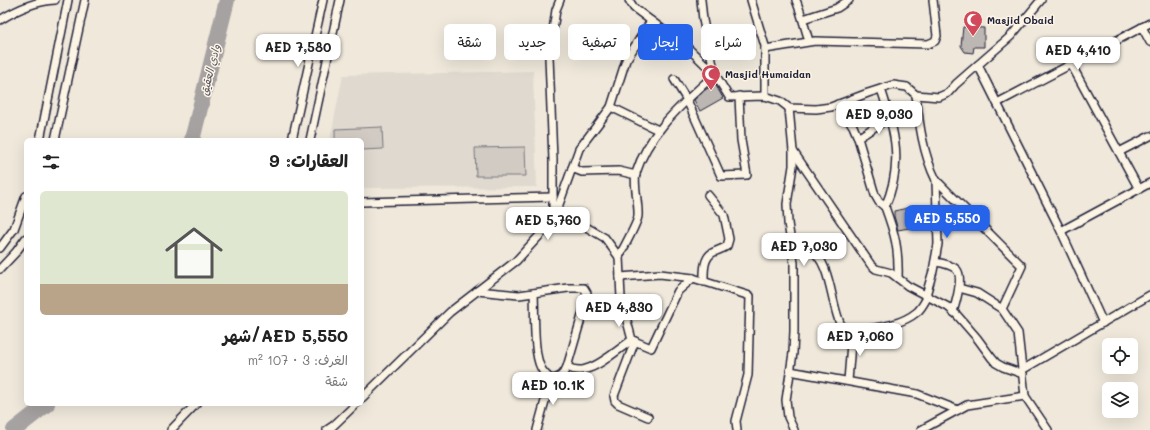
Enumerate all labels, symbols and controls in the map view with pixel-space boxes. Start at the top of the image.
mosque icon: Masjid Obaid [962,9,984,37]
place label: Masjid Obaid [987,13,1054,27]
chip: شقة [444,24,496,60]
chip: جديد [504,24,560,60]
chip: تصفية [568,24,630,60]
chip: إيجار [638,24,693,60]
chip: شراء [701,24,756,60]
pin: AED 7,580 [252,34,344,68]
pin: AED 4,410 [1032,37,1124,71]
text: AED 7,580 [265,38,331,55]
text: AED 4,410 [1045,41,1111,58]
water label: وادي العقيق [196,43,224,97]
mosque icon: Masjid Humaidan [700,63,722,91]
place label: Masjid Humaidan [725,67,811,81]
pin: AED 9,030 [833,101,925,135]
text: AED 9,030 [845,105,913,122]
text: العقارات: 9 [269,149,348,171]
icon: filters [40,151,62,173]
pin: AED 5,550 [901,205,993,239]
pin: AED 5,760 [502,207,594,241]
text: AED 5,550 [914,209,980,226]
text: AED 5,760 [515,211,581,228]
icon: home [158,217,230,289]
pin: AED 7,030 [758,233,850,267]
text: AED 7,030 [770,237,838,254]
pin: AED 4,830 [573,294,665,328]
text: AED 4,830 [585,298,653,315]
pin: AED 7,060 [814,323,906,357]
text: AED 5,550/شهر [223,324,348,346]
text: AED 7,060 [826,327,894,344]
map controls [1102,338,1138,418]
button: locate [1102,338,1138,374]
text: الغرف: 3 · 107 m² [248,351,348,368]
text: شقة [325,372,348,389]
pin: AED 10.1K [507,372,599,406]
text: AED 10.1K [521,376,585,393]
button: layers [1102,382,1138,418]

